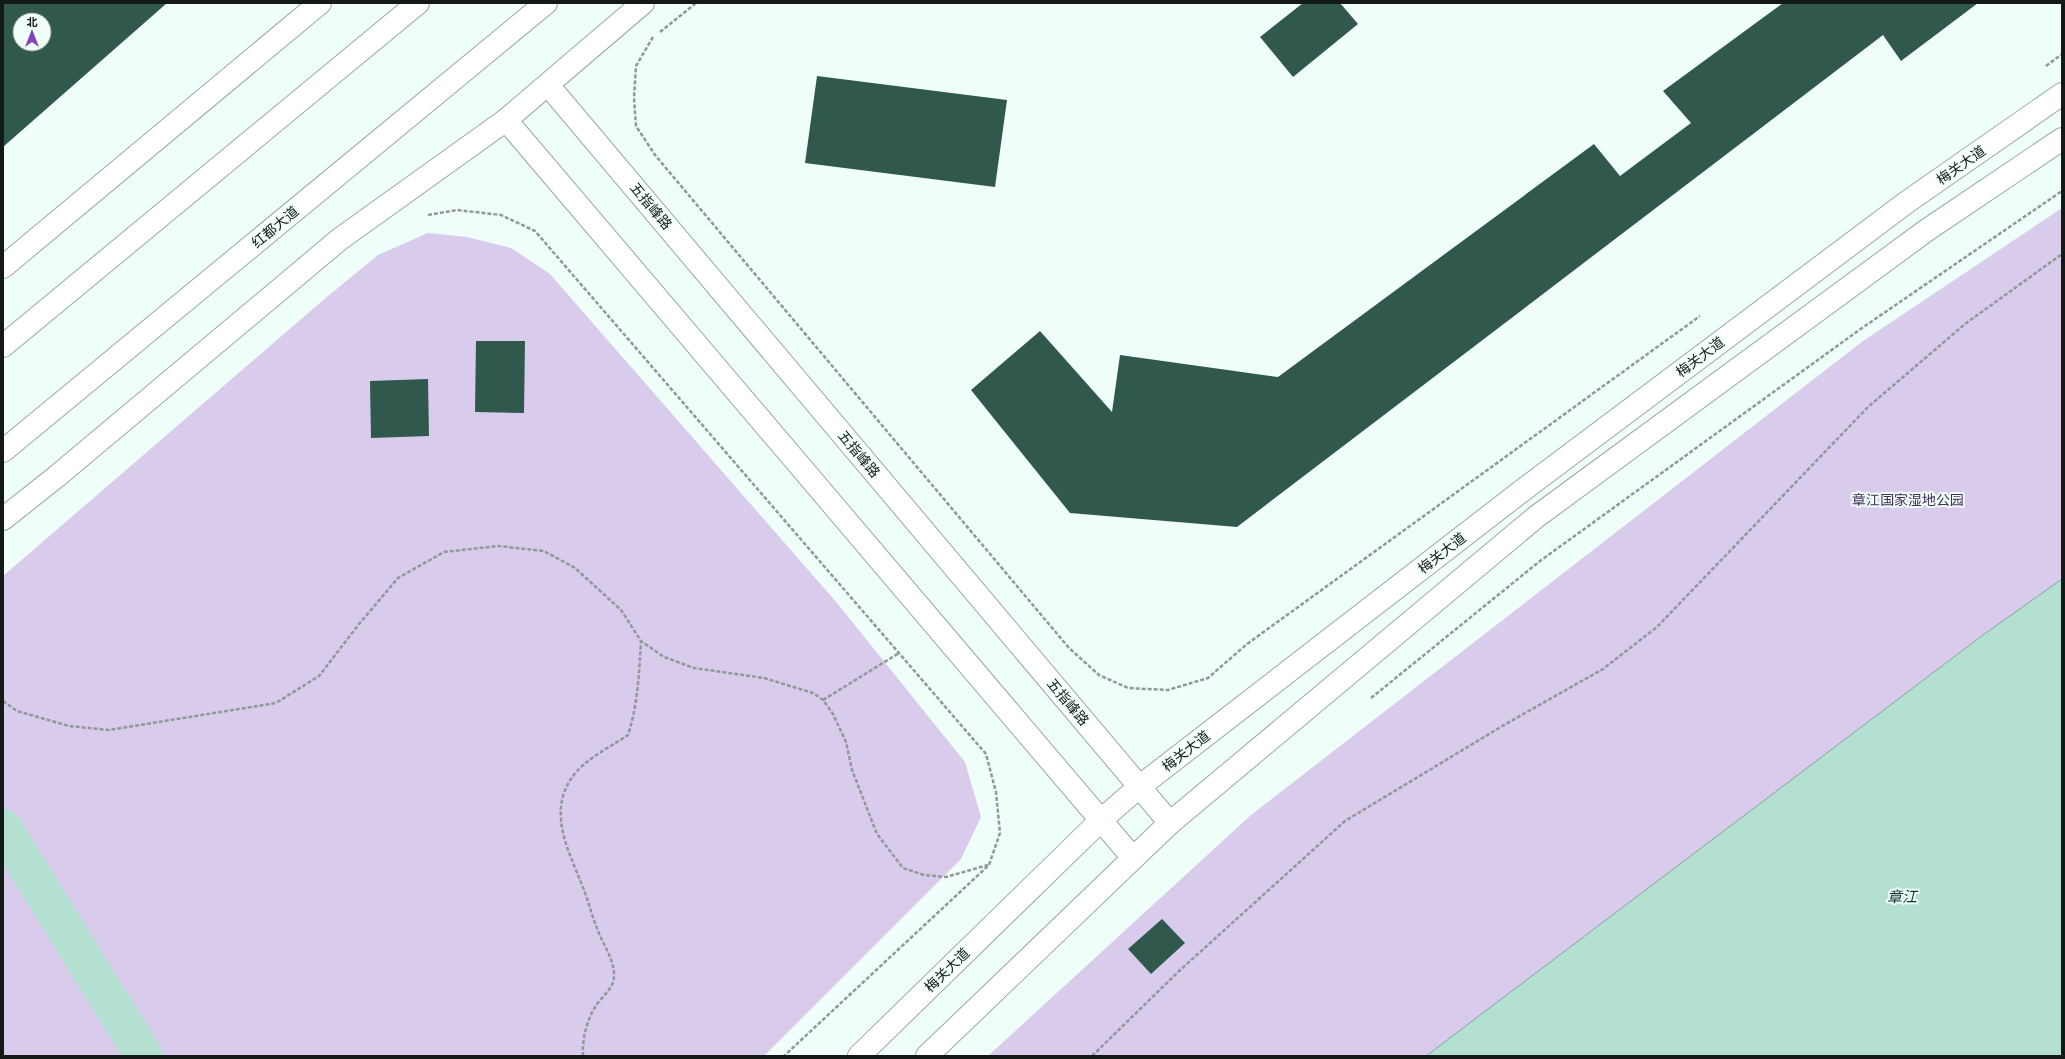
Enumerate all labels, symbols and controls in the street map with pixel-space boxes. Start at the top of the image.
north arrow [12,12,52,52]
text: 北 [27,15,38,28]
street label: 梅关大道 [1933,142,1989,188]
street label: 五指峰路 [627,179,676,233]
street label: 红都大道 [248,202,302,251]
street label: 梅关大道 [1672,333,1727,380]
street label: 五指峰路 [835,427,884,481]
park label: 章江国家湿地公园 [1852,491,1964,508]
street label: 梅关大道 [1414,529,1469,577]
street label: 五指峰路 [1044,675,1093,729]
street label: 梅关大道 [1158,727,1213,775]
water label: 章江 [1887,887,1919,905]
street label: 梅关大道 [921,944,973,995]

